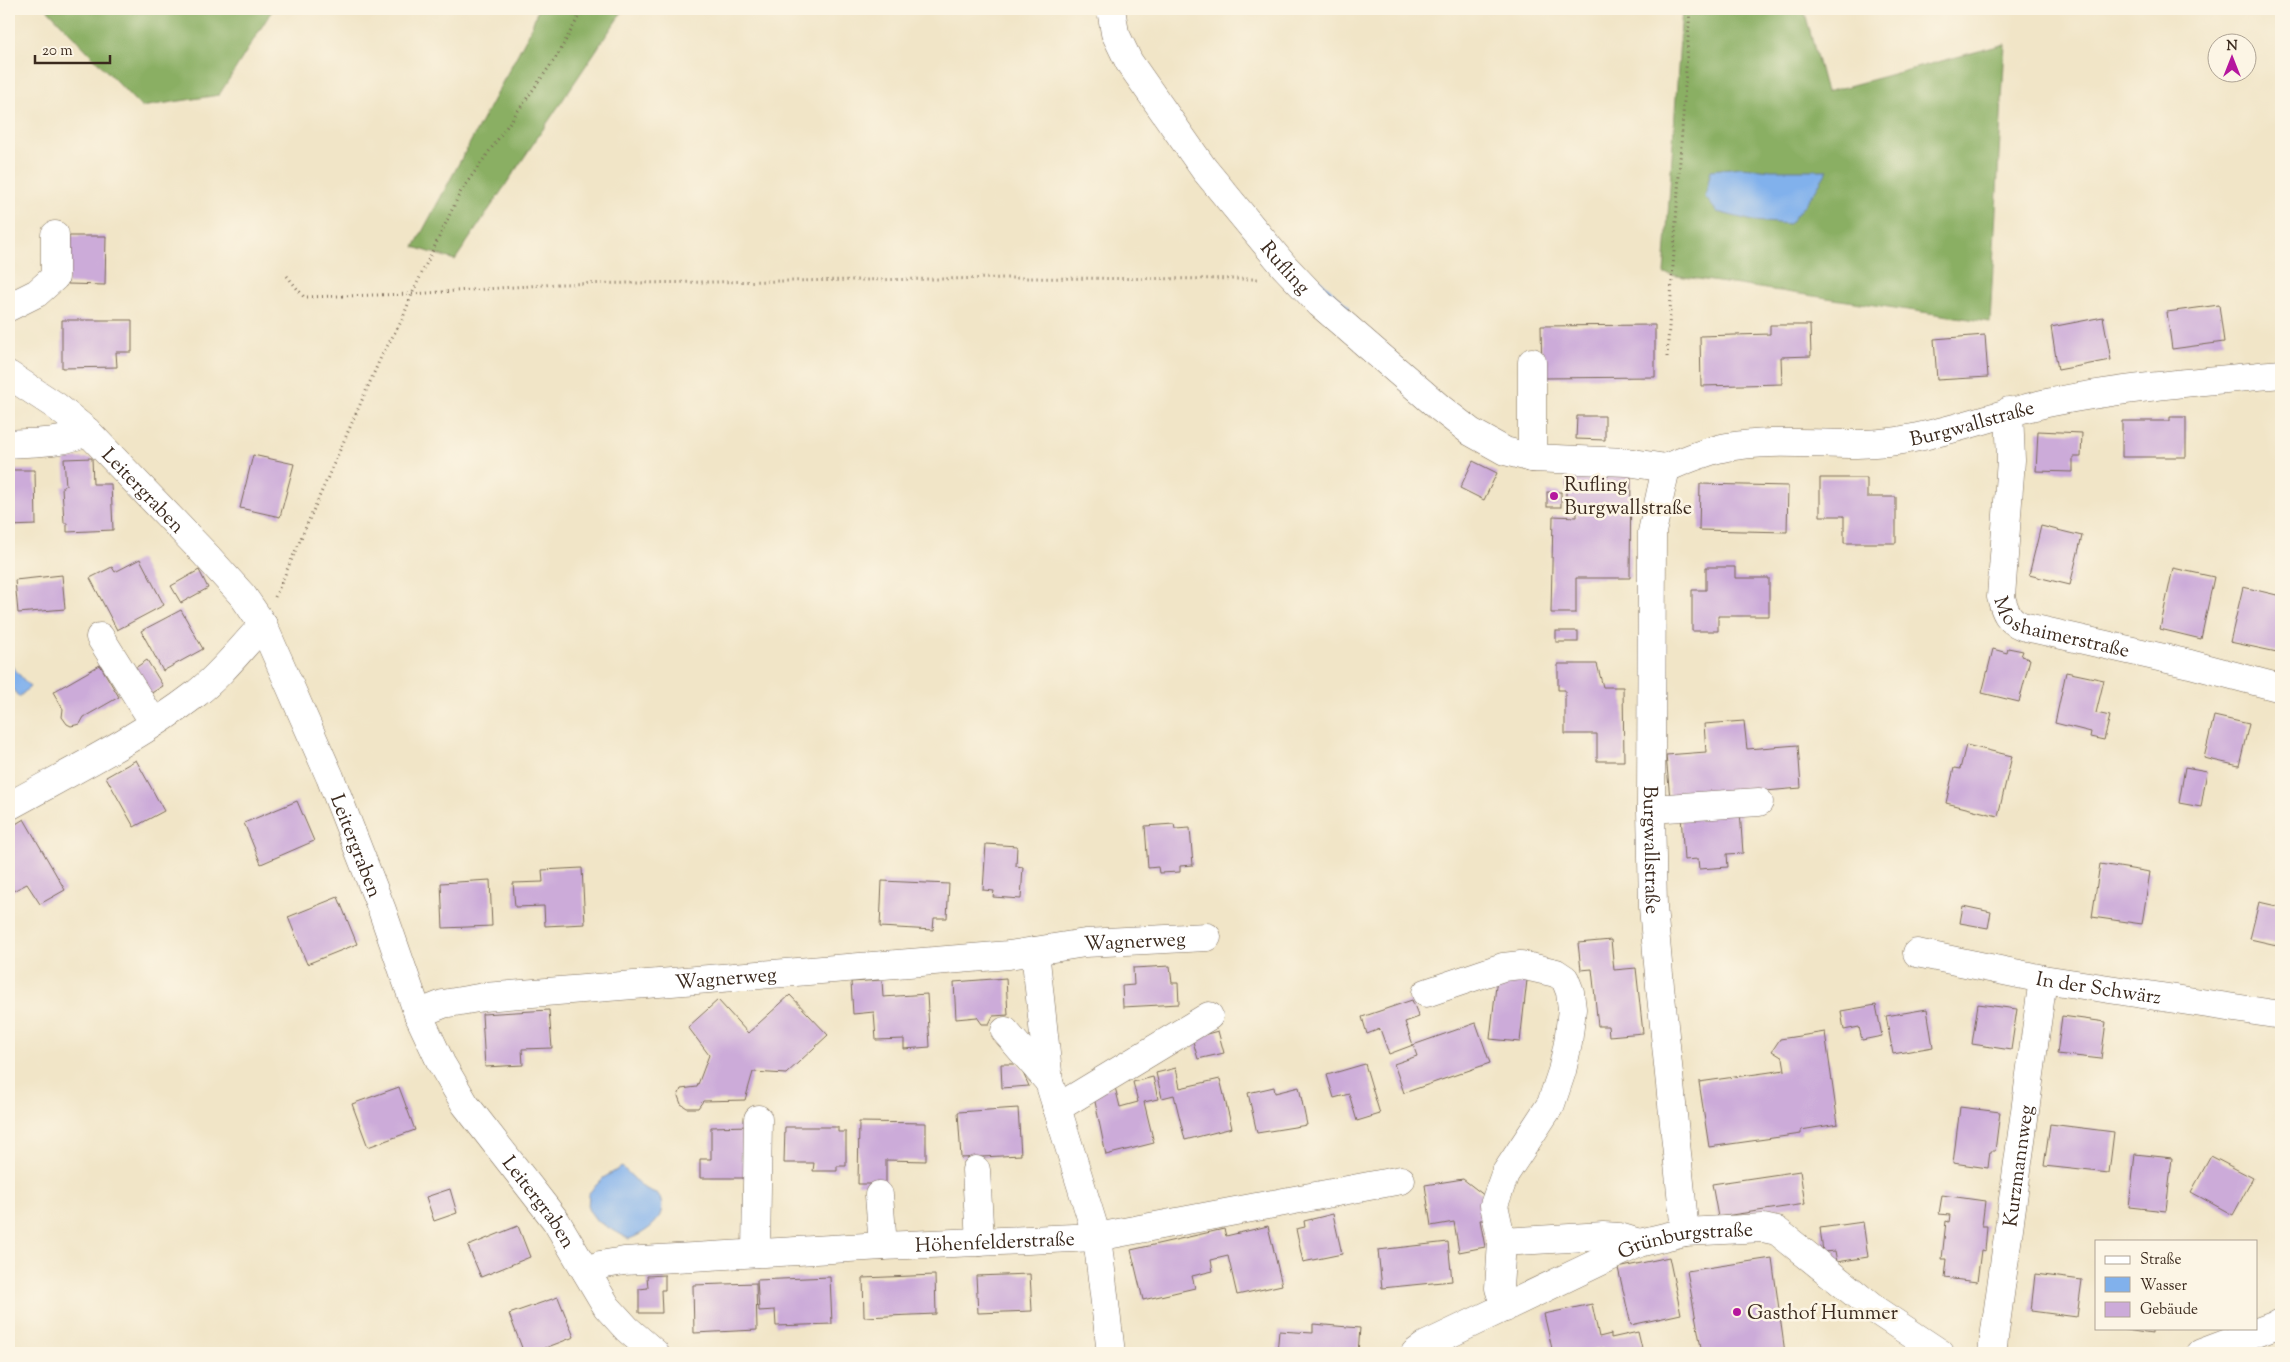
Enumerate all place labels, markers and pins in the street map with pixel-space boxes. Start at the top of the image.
place label: Rufling Burgwallstraße [1564,472,1692,524]
marker: Rufling Burgwallstraße [1548,490,1560,502]
place label: Gasthof Hummer [1747,1300,1898,1329]
marker: Gasthof Hummer [1731,1306,1743,1318]

